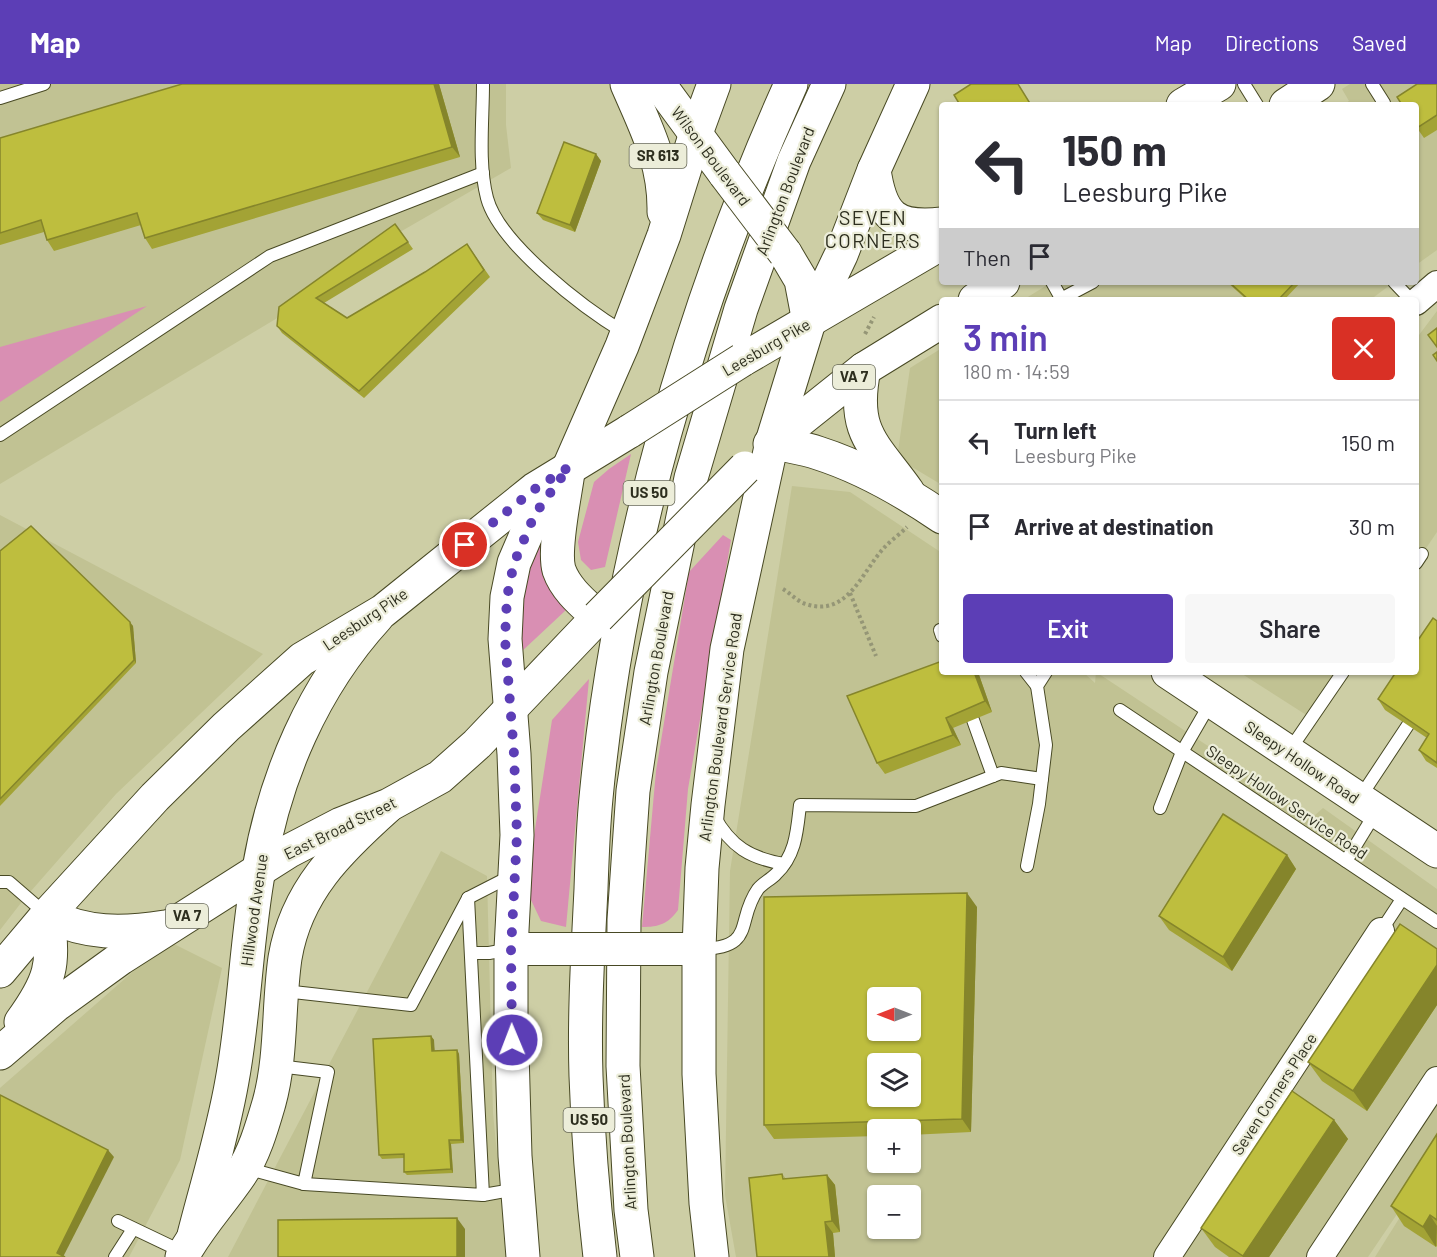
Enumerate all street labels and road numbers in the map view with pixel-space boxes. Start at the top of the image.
street label: Wilson Boulevard [668,102,755,209]
street label: Arlington Boulevard [751,124,818,258]
road number: SR 613 [630,144,686,168]
street label: Leesburg Pike [718,314,813,379]
road number: VA 7 [833,365,875,389]
road number: US 50 [624,481,674,505]
street label: Leesburg Pike [319,583,411,654]
street label: Arlington Boulevard [634,589,677,727]
street label: Arlington Boulevard Service Road [694,612,745,842]
street label: Sleepy Hollow Road [1241,716,1363,807]
street label: Sleepy Hollow Service Road [1203,741,1371,863]
street label: East Broad Street [280,792,399,863]
street label: Hillwood Avenue [236,852,271,967]
road number: VA 7 [166,904,208,928]
street label: Seven Corners Place [1227,1029,1320,1158]
street label: Arlington Boulevard [613,1074,640,1210]
road number: US 50 [564,1108,614,1132]

